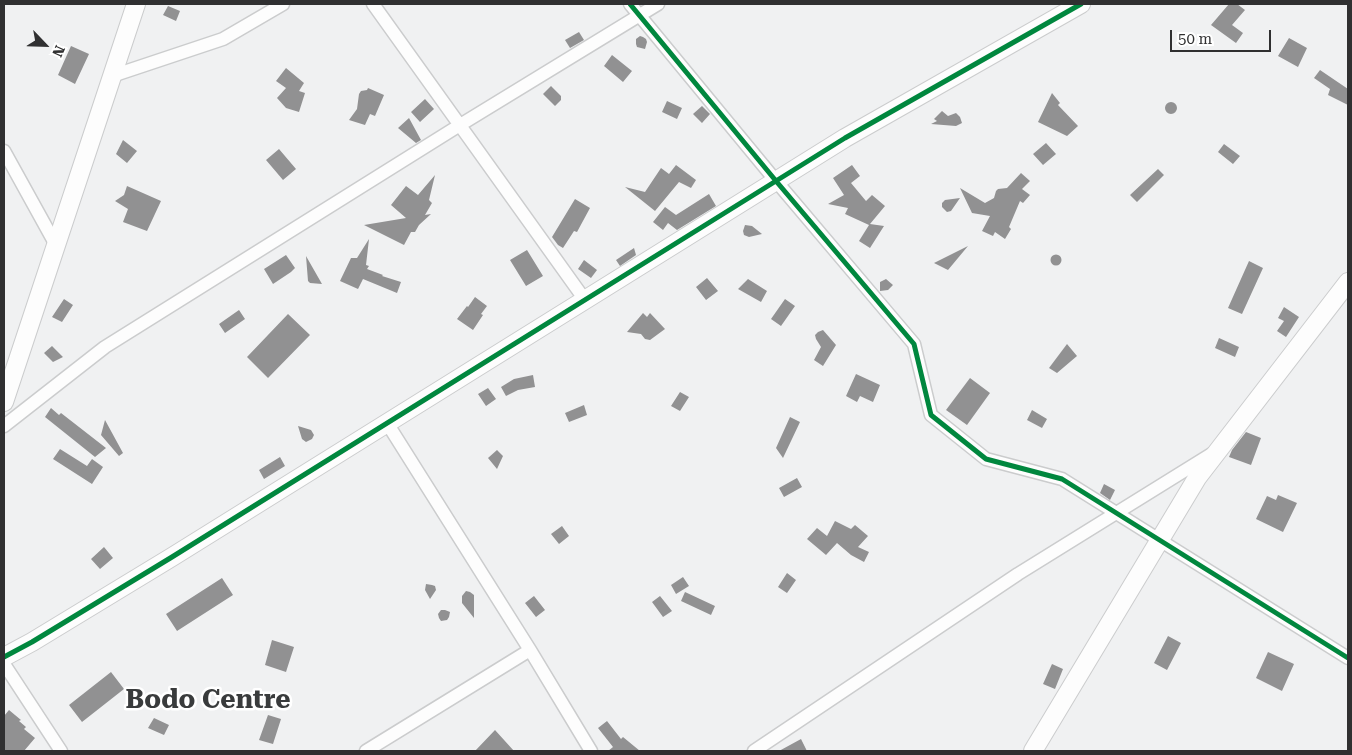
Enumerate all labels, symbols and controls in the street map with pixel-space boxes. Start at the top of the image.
north arrow [20,20,70,70]
scale bar [1172,20,1273,52]
text: 50 m [1178,30,1212,48]
text: N [49,43,68,59]
district label: Bodo Centre [125,684,291,716]

